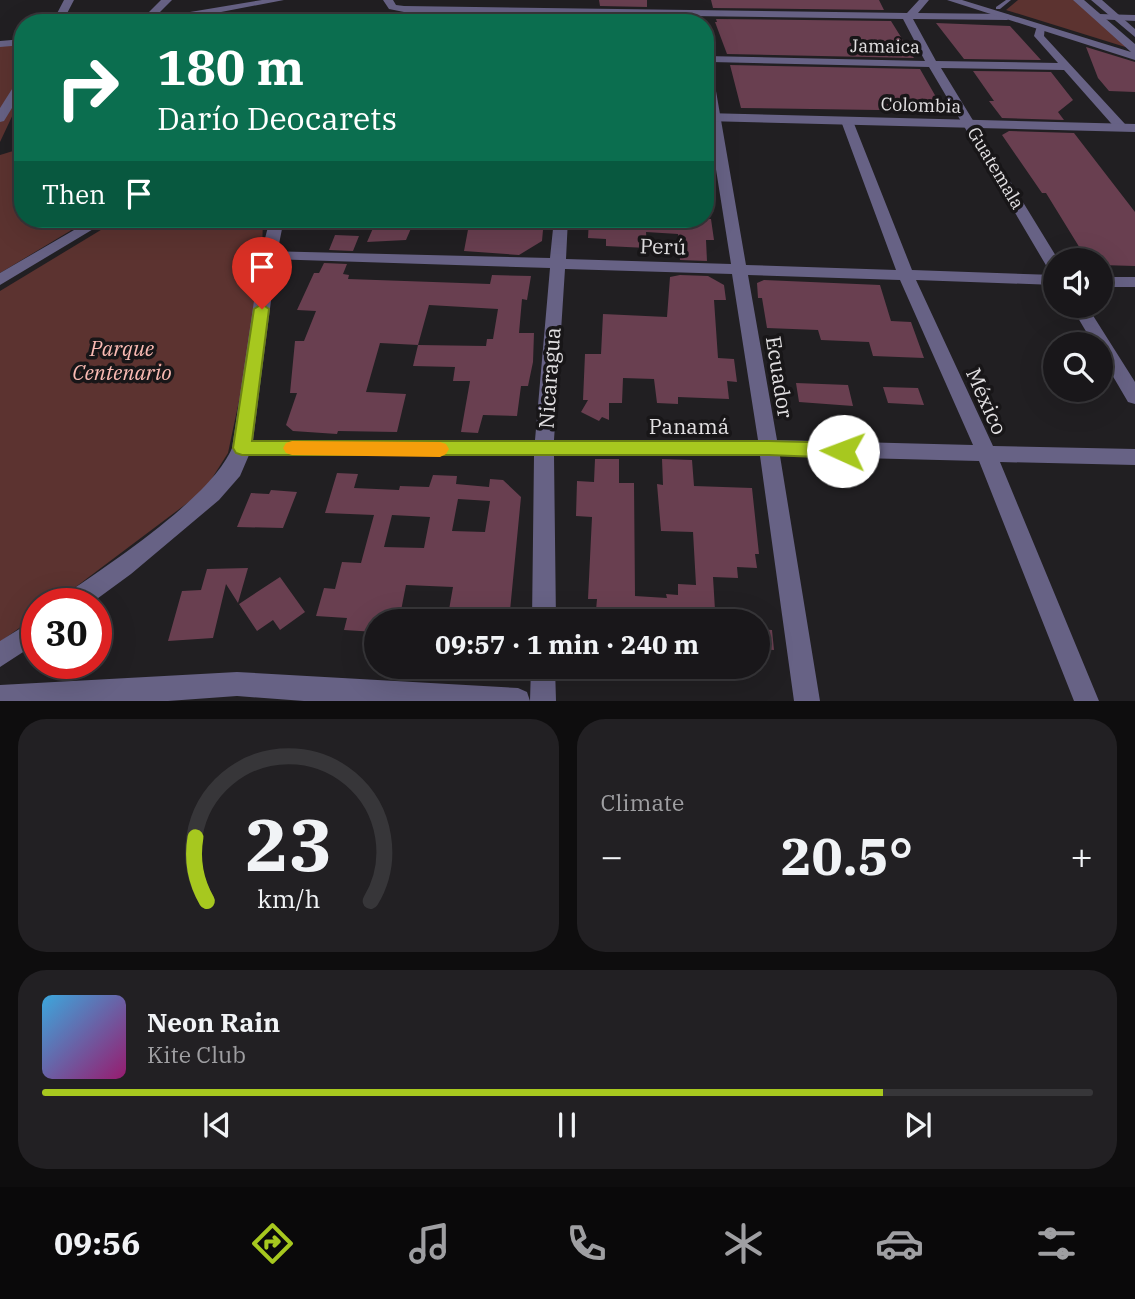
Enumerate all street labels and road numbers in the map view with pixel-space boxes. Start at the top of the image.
street label: Jamaica [850,34,920,58]
street label: Colombia [880,92,962,118]
street label: Guatemala [962,123,1030,213]
street label: Perú [639,231,687,261]
street label: Nicaragua [531,326,567,430]
street label: Ecuador [760,334,800,421]
street label: México [960,363,1014,439]
street label: Panamá [649,412,729,440]

